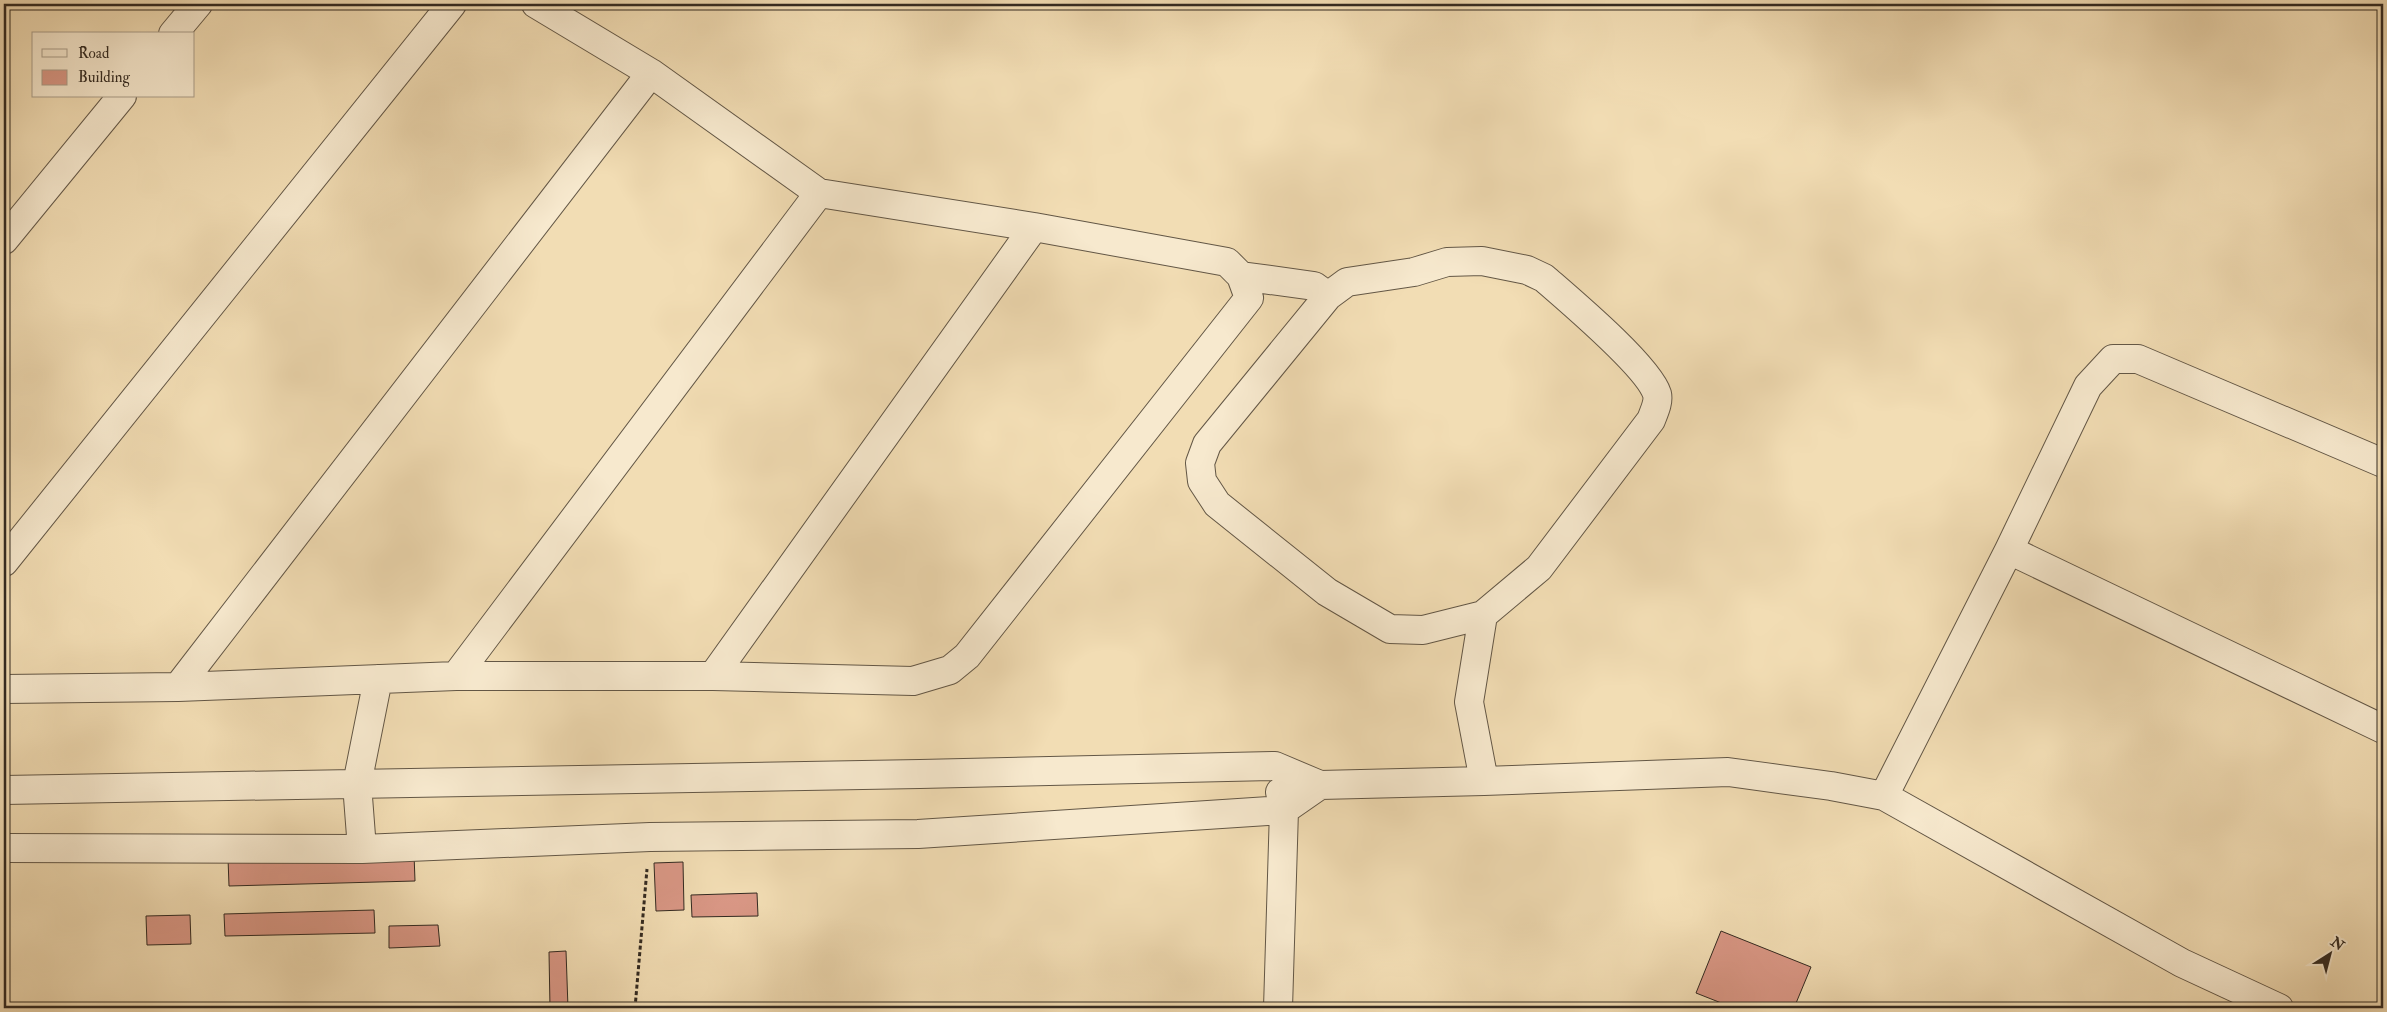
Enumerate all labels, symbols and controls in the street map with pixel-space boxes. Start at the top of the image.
legend [32,32,195,98]
text: Road [78,44,110,63]
text: Building [78,68,130,87]
north arrow [2304,930,2354,980]
text: N [2326,933,2348,955]

